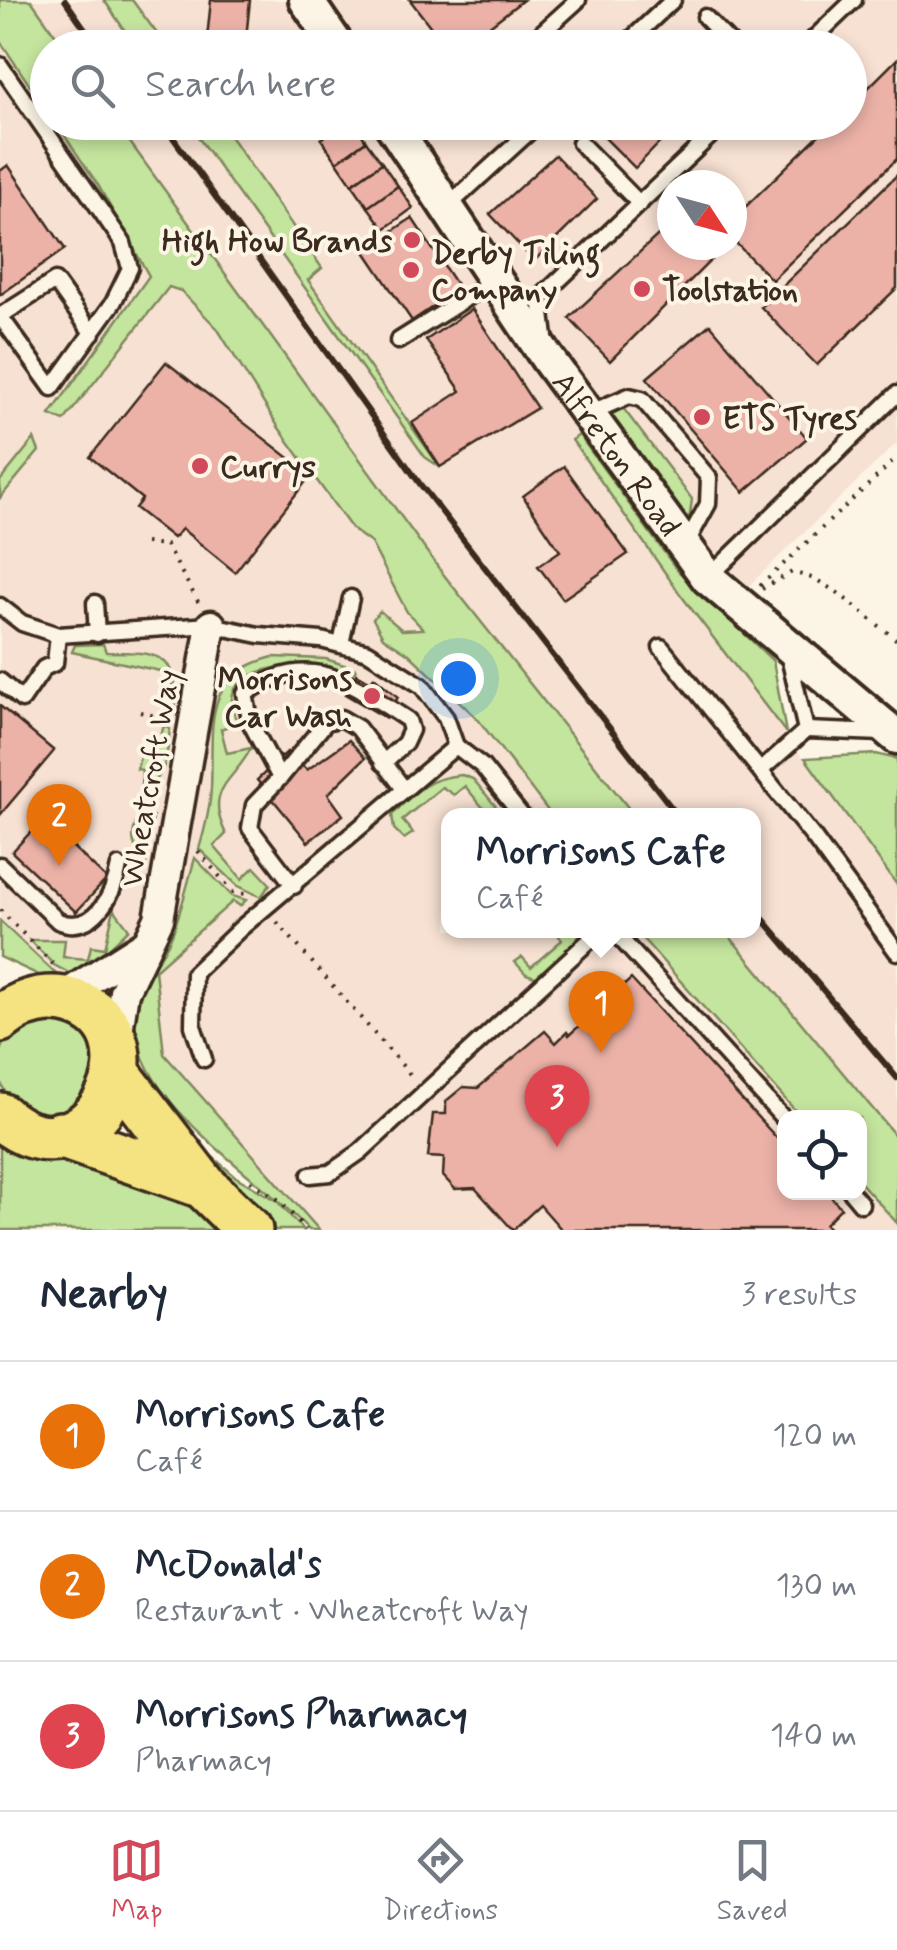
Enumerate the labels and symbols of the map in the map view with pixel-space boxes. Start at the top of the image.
north arrow [657,170,747,260]
place label: High How Brands [162,221,393,267]
marker: High How Brands [401,229,423,251]
place label: Derby Tiling Company [431,233,600,312]
marker: Derby Tiling Company [400,259,422,281]
place label: Toolstation [662,270,798,312]
marker: Toolstation [631,278,653,300]
street label: Alfreton Road [541,364,690,546]
place label: ETS Tyres [722,398,857,440]
marker: ETS Tyres [691,406,713,428]
place label: Currys [220,447,316,489]
marker: Currys [189,455,211,477]
your location [433,653,484,704]
place label: Morrisons Car Wash [218,659,352,738]
street label: Wheatcroft Way [111,666,191,890]
marker: Morrisons Car Wash [361,685,383,707]
pin: 2 [27,784,92,866]
pin: 1 [568,970,634,1053]
pin: 3 [524,1064,590,1147]

